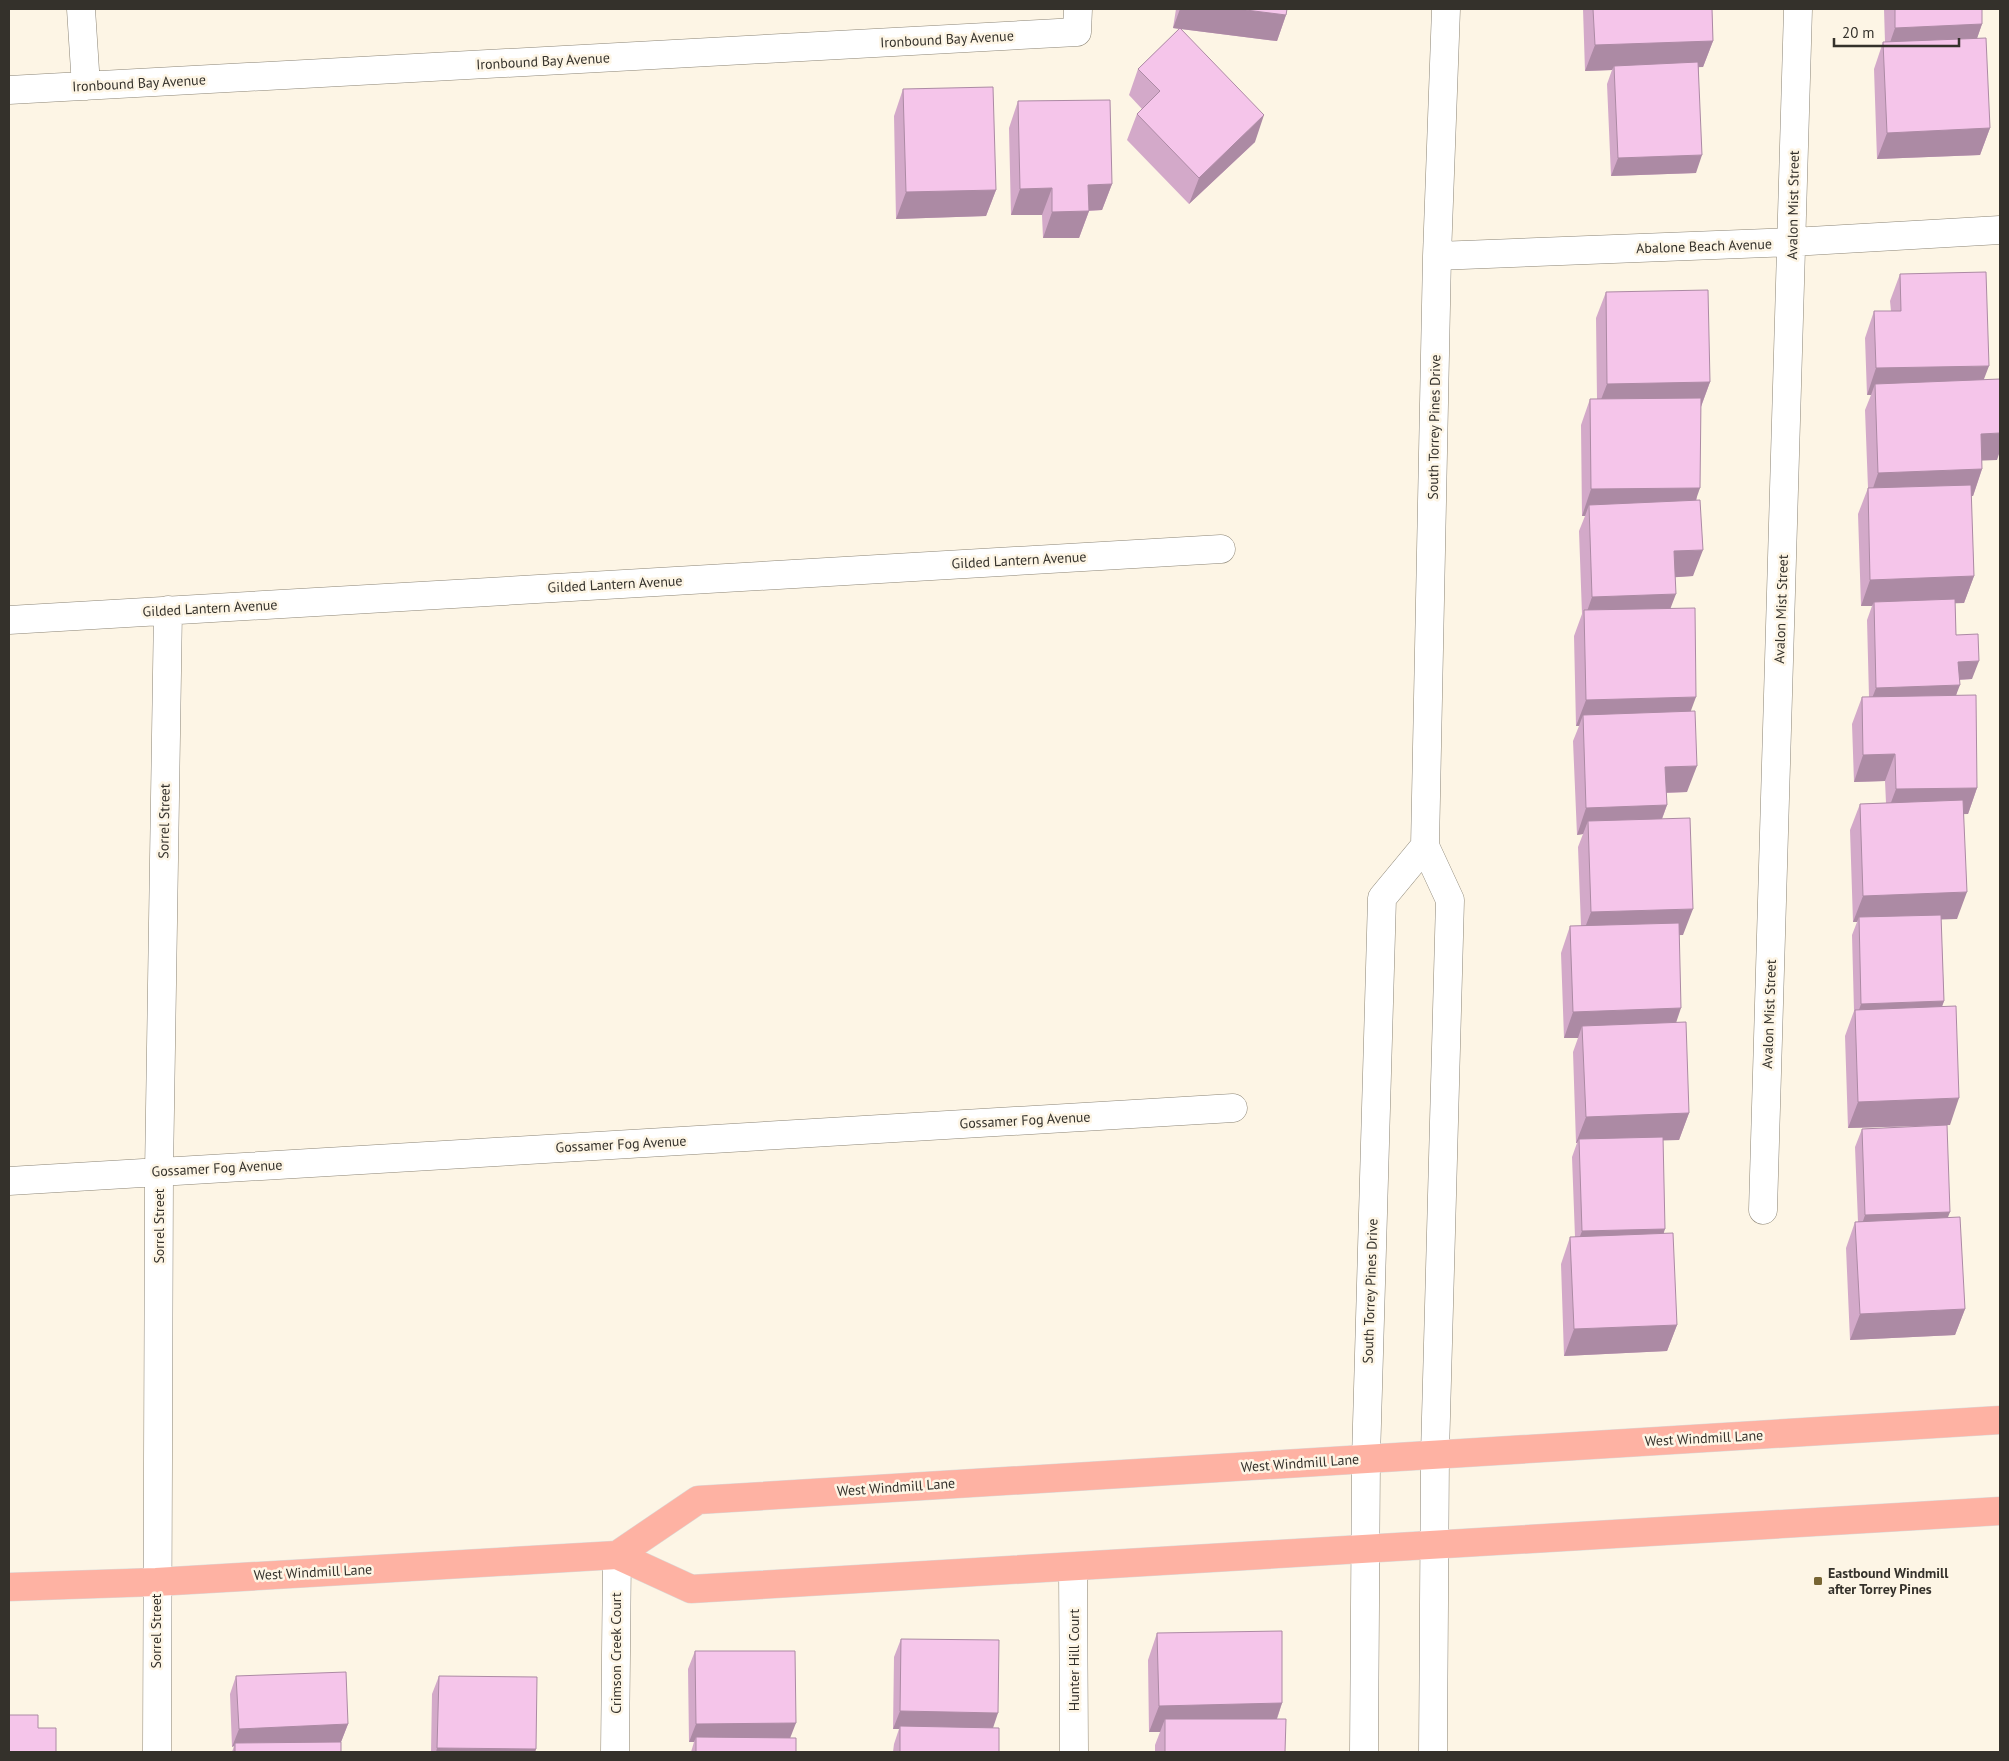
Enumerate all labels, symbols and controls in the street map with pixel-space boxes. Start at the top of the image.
scale bar [1834,15,1959,47]
text: 20 m [1842,23,1875,42]
street label: Ironbound Bay Avenue [880,27,1014,51]
street label: Ironbound Bay Avenue [476,49,610,73]
street label: Ironbound Bay Avenue [72,71,206,95]
street label: Avalon Mist Street [1783,150,1803,260]
street label: Abalone Beach Avenue [1636,235,1772,257]
street label: South Torrey Pines Drive [1424,354,1444,500]
street label: Gilded Lantern Avenue [951,547,1087,573]
street label: Avalon Mist Street [1770,554,1792,664]
street label: Gilded Lantern Avenue [547,571,683,597]
street label: Gilded Lantern Avenue [142,595,278,621]
street label: Sorrel Street [154,783,174,859]
street label: Avalon Mist Street [1758,959,1780,1069]
street label: Gossamer Fog Avenue [959,1108,1091,1132]
street label: Gossamer Fog Avenue [555,1132,687,1156]
street label: Gossamer Fog Avenue [151,1156,283,1180]
street label: Sorrel Street [150,1188,168,1264]
street label: South Torrey Pines Drive [1358,1218,1382,1364]
street label: West Windmill Lane [1644,1426,1764,1450]
street label: West Windmill Lane [1240,1450,1360,1476]
street label: West Windmill Lane [836,1474,956,1500]
street label: West Windmill Lane [253,1560,373,1584]
place label: Eastbound Windmill after Torrey Pines [1828,1564,1949,1598]
marker: Eastbound Windmill after Torrey Pines [1812,1575,1824,1587]
street label: Crimson Creek Court [607,1592,625,1714]
street label: Sorrel Street [147,1593,165,1669]
street label: Hunter Hill Court [1065,1609,1083,1711]

